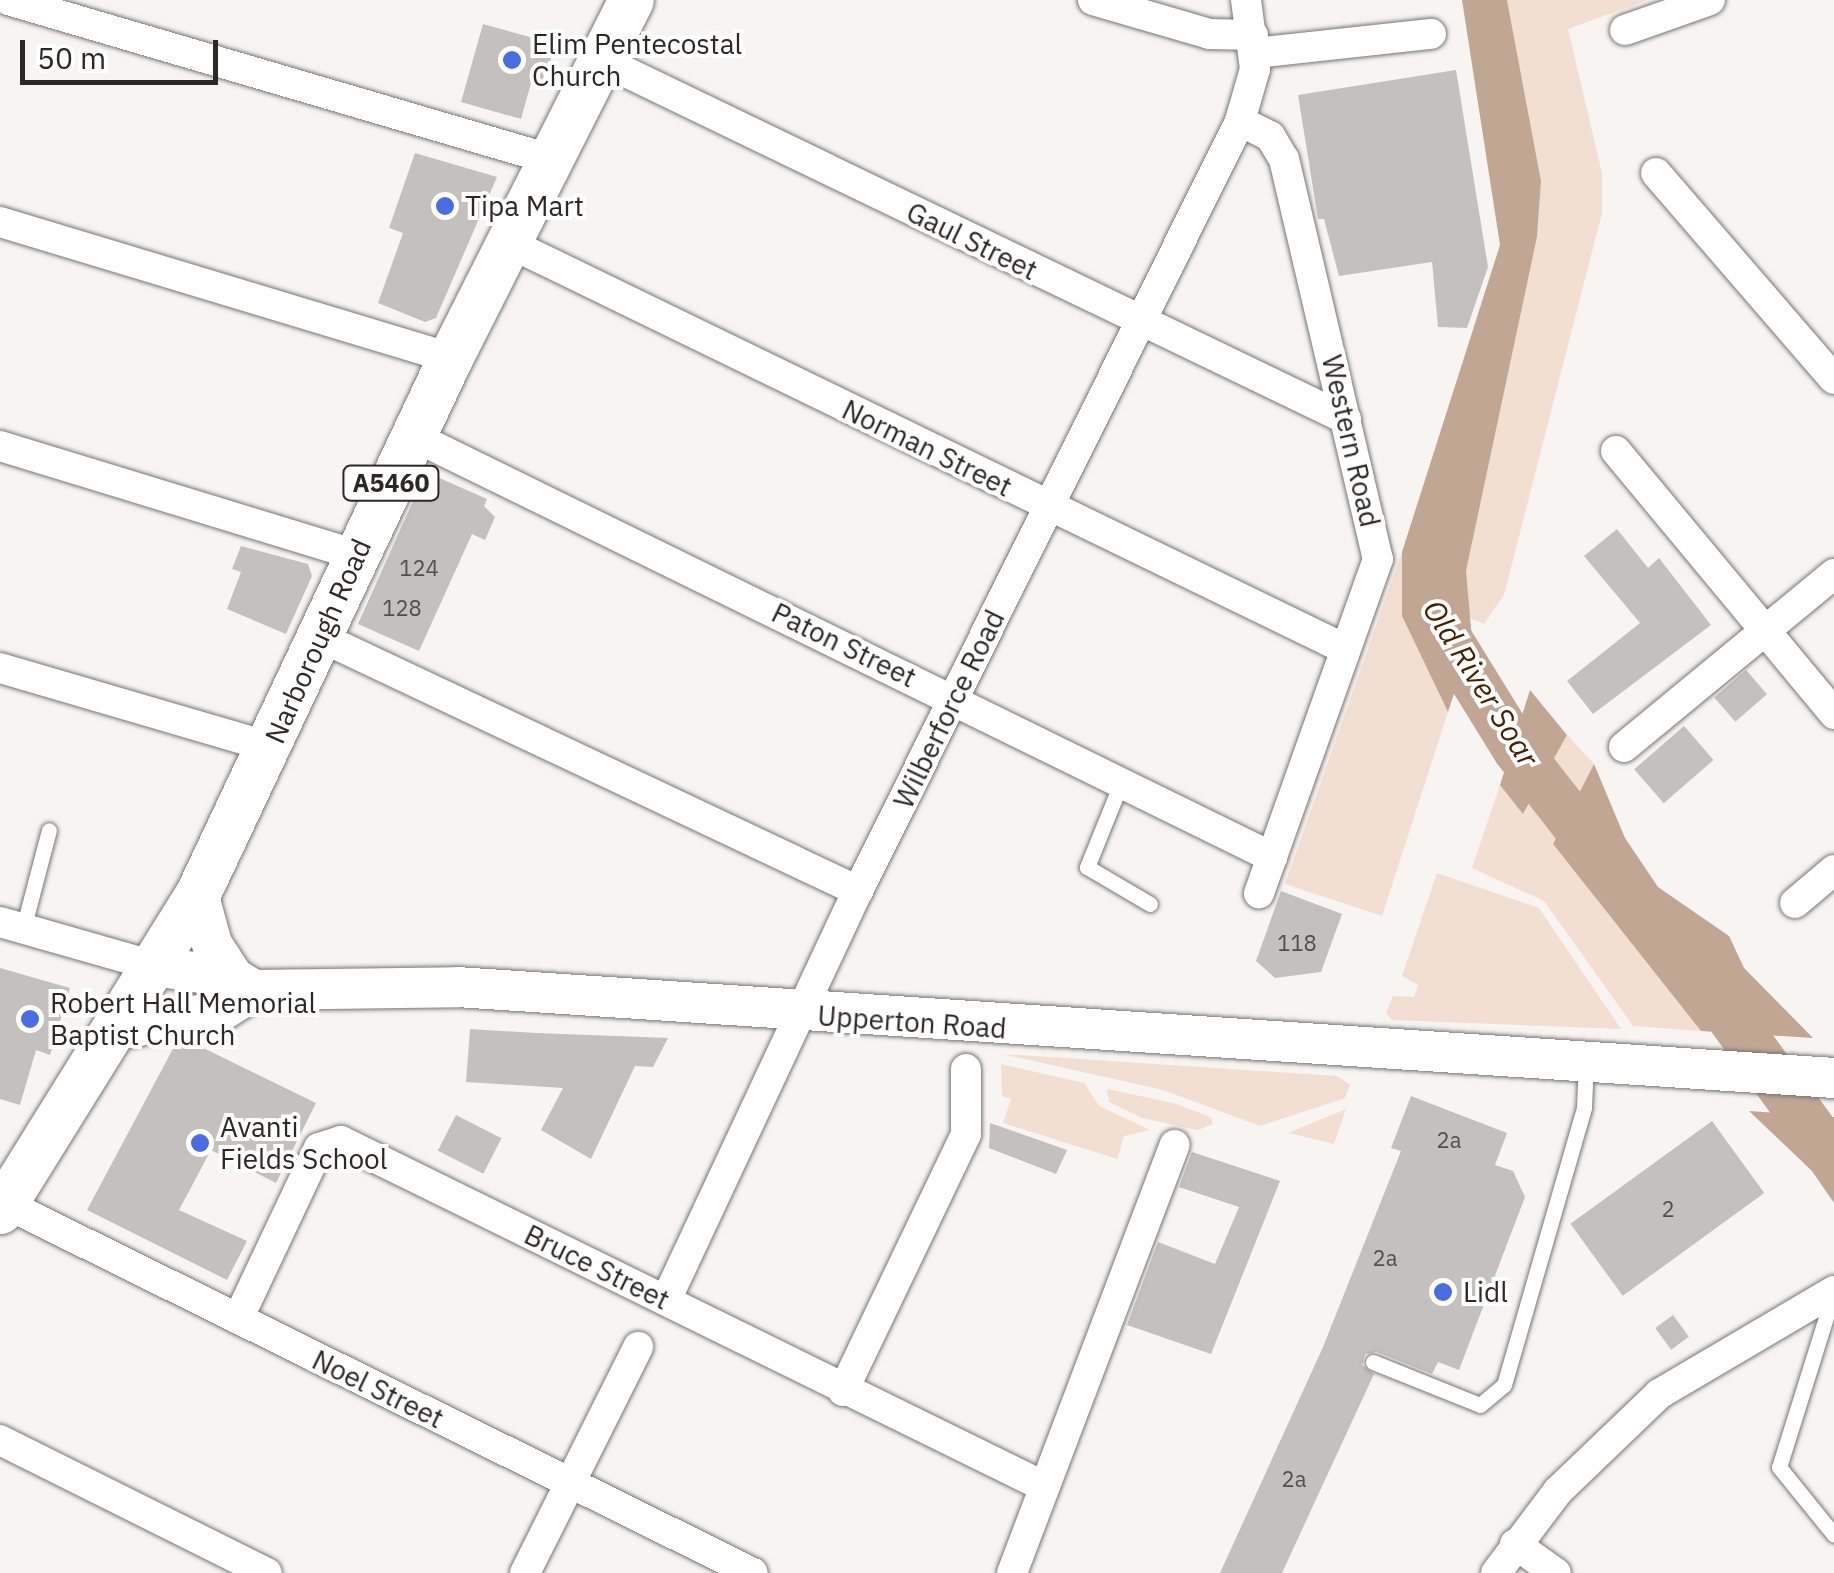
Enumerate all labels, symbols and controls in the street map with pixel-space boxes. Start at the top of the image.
scale bar [25,20,222,82]
place label: Elim Pentecostal Church [532,27,742,93]
text: 50 m [37,38,106,77]
marker: Elim Pentecostal Church [501,49,523,71]
place label: Tipa Mart [465,189,584,223]
marker: Tipa Mart [434,195,456,217]
street label: Gaul Street [901,195,1043,287]
street label: Western Road [1315,352,1387,530]
street label: Norman Street [837,392,1017,504]
road number: A5460 [341,463,441,503]
street label: Narborough Road [258,534,378,748]
house number: 124 [399,555,439,581]
water label: Old River Soar [1416,593,1546,773]
house number: 128 [382,595,422,621]
street label: Paton Street [766,596,922,694]
street label: Wilberforce Road [886,604,1012,814]
house number: 118 [1277,930,1317,956]
place label: Robert Hall Memorial Baptist Church [50,986,316,1052]
street label: Upperton Road [816,999,1008,1045]
marker: Robert Hall Memorial Baptist Church [19,1008,41,1030]
place label: Avanti Fields School [220,1110,387,1176]
house number: 2a [1437,1127,1461,1153]
marker: Avanti Fields School [189,1132,211,1154]
house number: 2 [1661,1196,1675,1222]
street label: Bruce Street [519,1217,675,1317]
house number: 2a [1373,1245,1397,1271]
place label: Lidl [1463,1275,1508,1309]
marker: Lidl [1432,1281,1454,1303]
street label: Noel Street [307,1343,449,1435]
house number: 2a [1282,1466,1306,1492]

